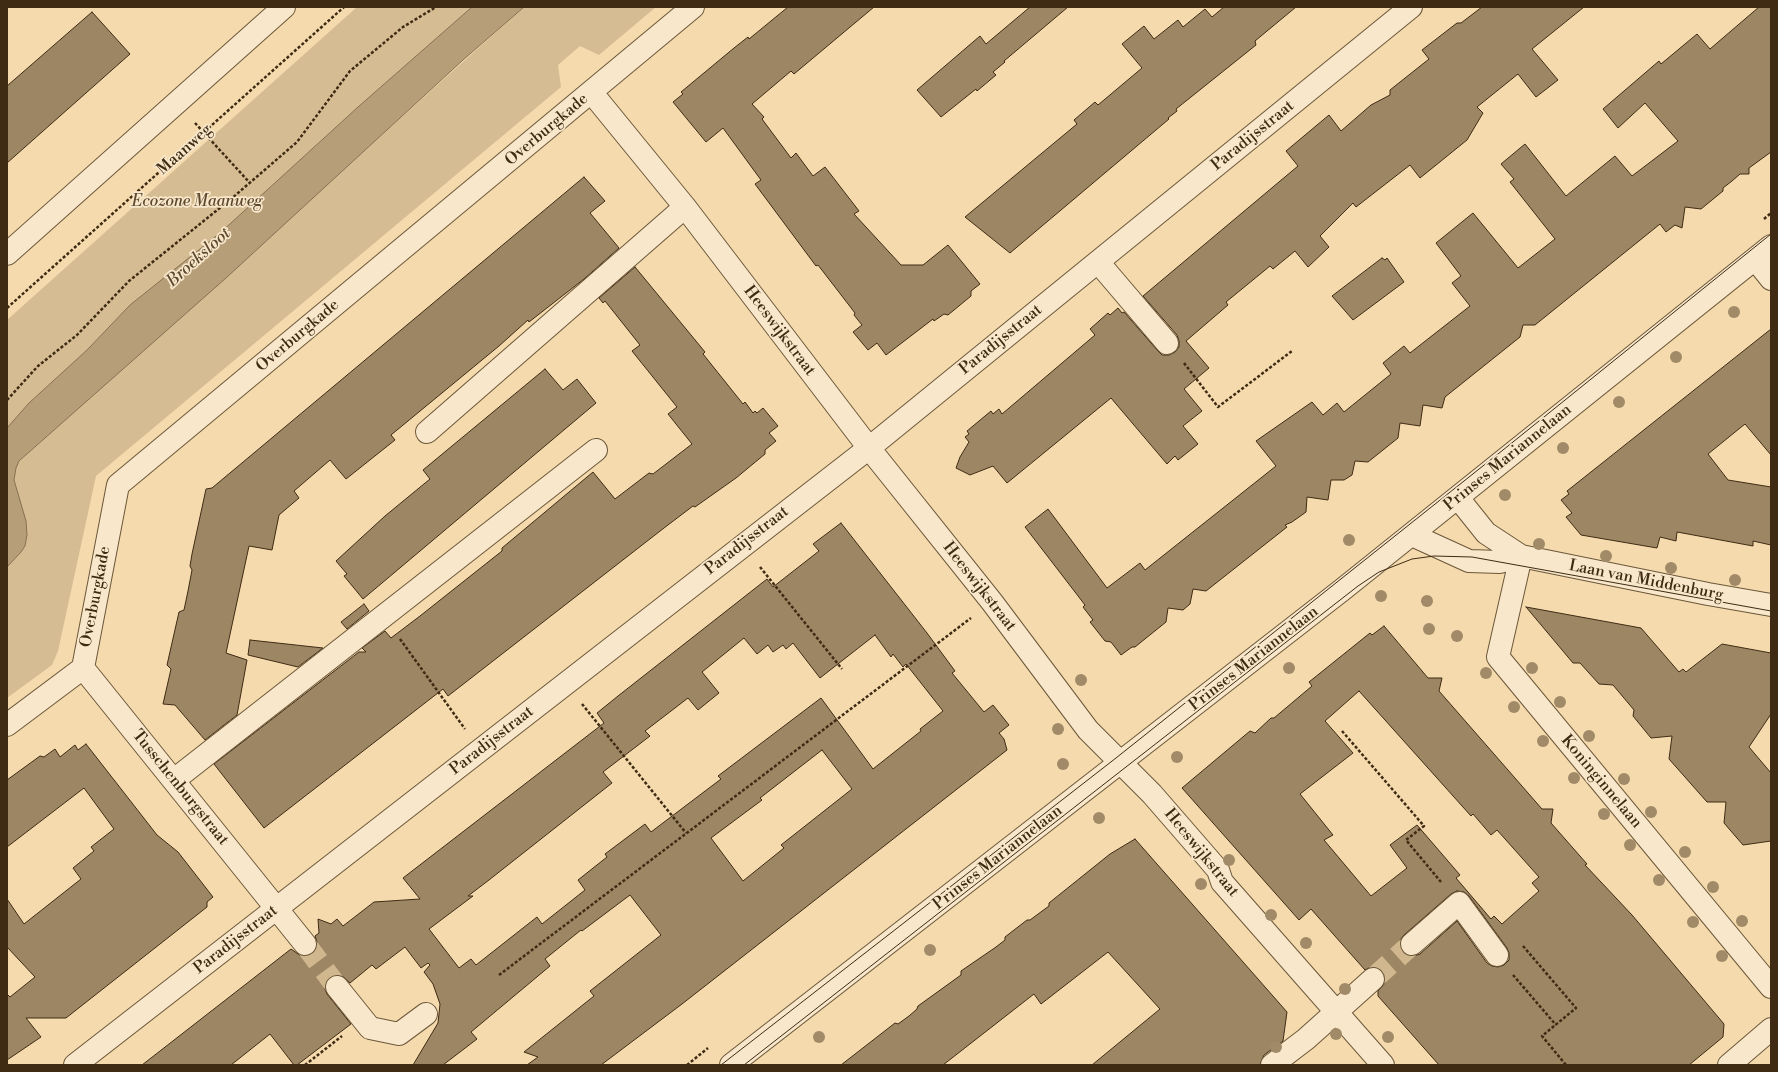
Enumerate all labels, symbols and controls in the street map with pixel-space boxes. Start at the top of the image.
street label: Overburgkade [502,90,592,170]
street label: Paradijsstraat [1208,97,1298,175]
street label: Maanweg [154,120,216,180]
park label: Ecozone Maanweg [132,192,262,212]
water label: Broeksloot [163,224,235,292]
street label: Heeswijkstraat [739,282,819,380]
street label: Overburgkade [253,296,343,376]
street label: Paradijsstraat [956,301,1046,379]
street label: Prinses Mariannelaan [1440,401,1576,515]
street label: Paradijsstraat [701,502,793,580]
street label: Heeswijkstraat [938,539,1020,635]
street label: Overburgkade [77,545,115,649]
street label: Laan van Middenburg [1567,557,1725,605]
street label: Prinses Mariannelaan [1186,603,1322,715]
street label: Paradijsstraat [446,702,538,780]
street label: Tusschenburgstraat [128,726,232,850]
street label: Koninginnelaan [1556,731,1646,833]
street label: Prinses Mariannelaan [930,802,1066,914]
street label: Heeswijkstraat [1160,805,1242,901]
street label: Paradijsstraat [190,901,282,979]

